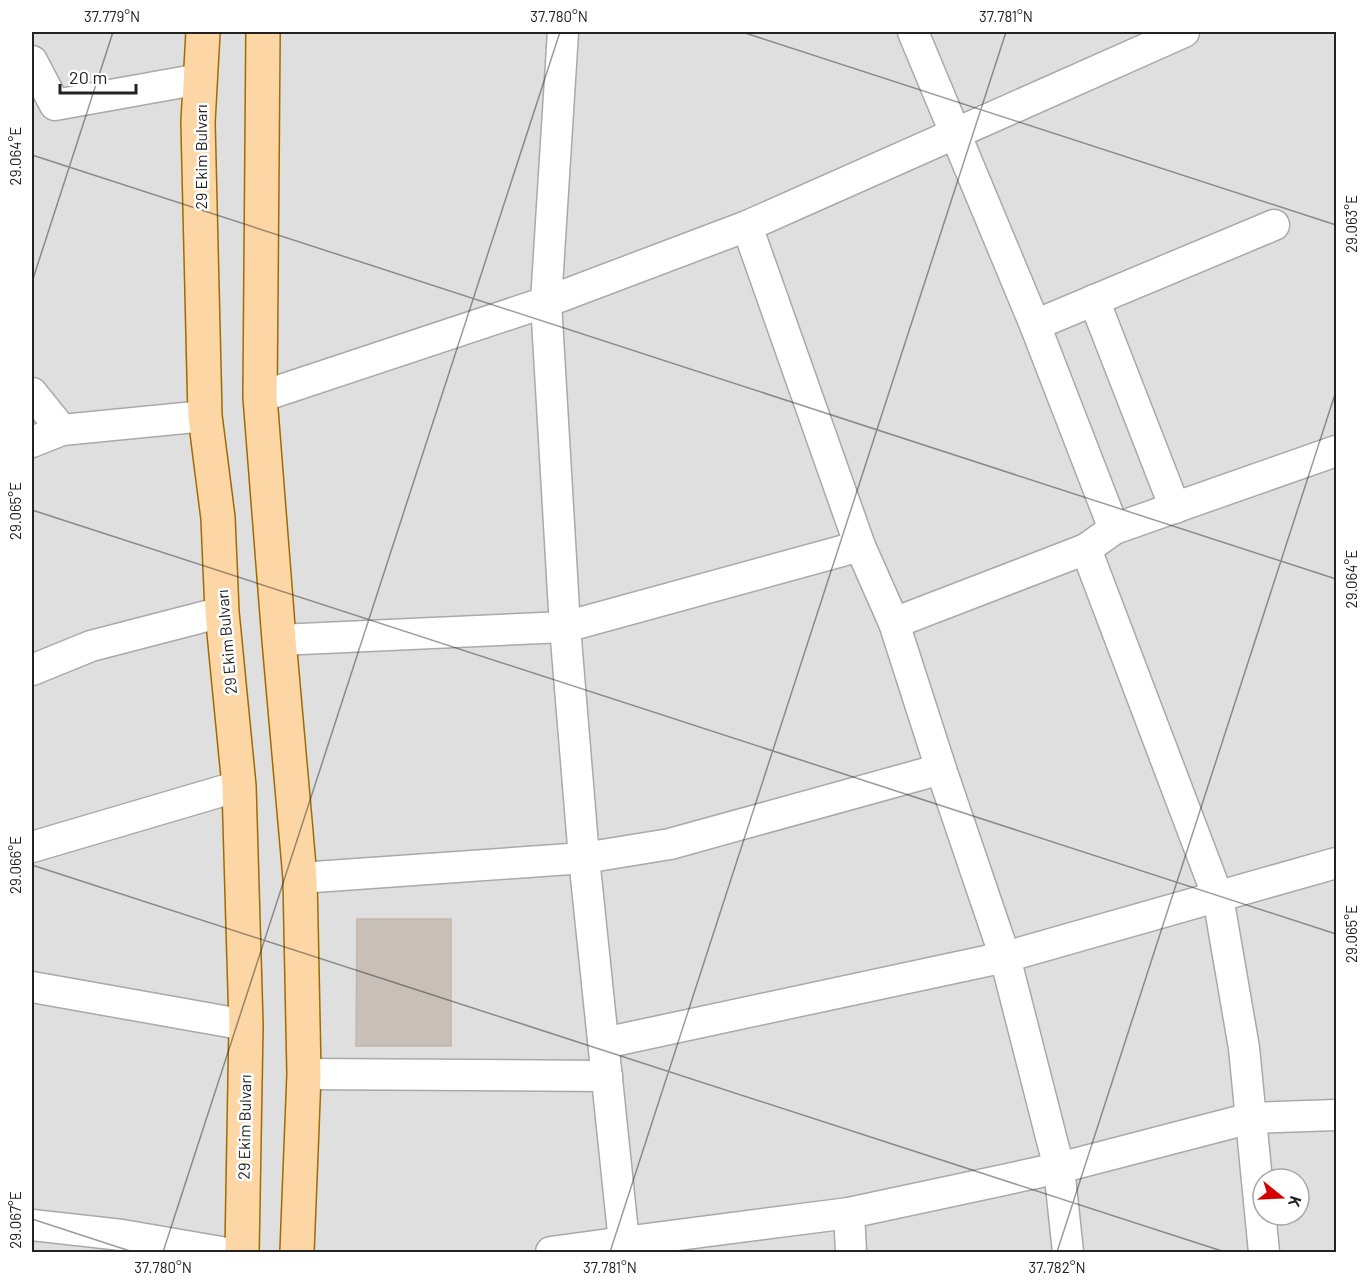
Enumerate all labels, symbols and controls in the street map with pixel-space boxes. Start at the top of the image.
text: 37.779°N [84,7,140,25]
text: 37.780°N [530,7,588,25]
text: 37.781°N [979,7,1033,25]
scale bar [60,57,136,95]
text: 20 m [69,66,107,88]
street label: 29 Ekim Bulvarı [191,104,210,210]
text: 29.064°E [6,127,24,185]
text: 29.063°E [1342,195,1360,253]
text: 29.065°E [6,482,24,540]
text: 29.064°E [1342,550,1360,608]
street label: 29 Ekim Bulvarı [212,589,240,695]
text: 29.066°E [6,836,24,894]
text: 29.065°E [1342,905,1360,963]
street label: 29 Ekim Bulvarı [234,1074,254,1180]
north arrow [1251,1167,1311,1227]
text: 29.067°E [6,1191,24,1249]
text: K [1285,1194,1306,1209]
text: 37.780°N [134,1258,192,1276]
text: 37.781°N [583,1258,637,1276]
text: 37.782°N [1028,1258,1086,1276]

